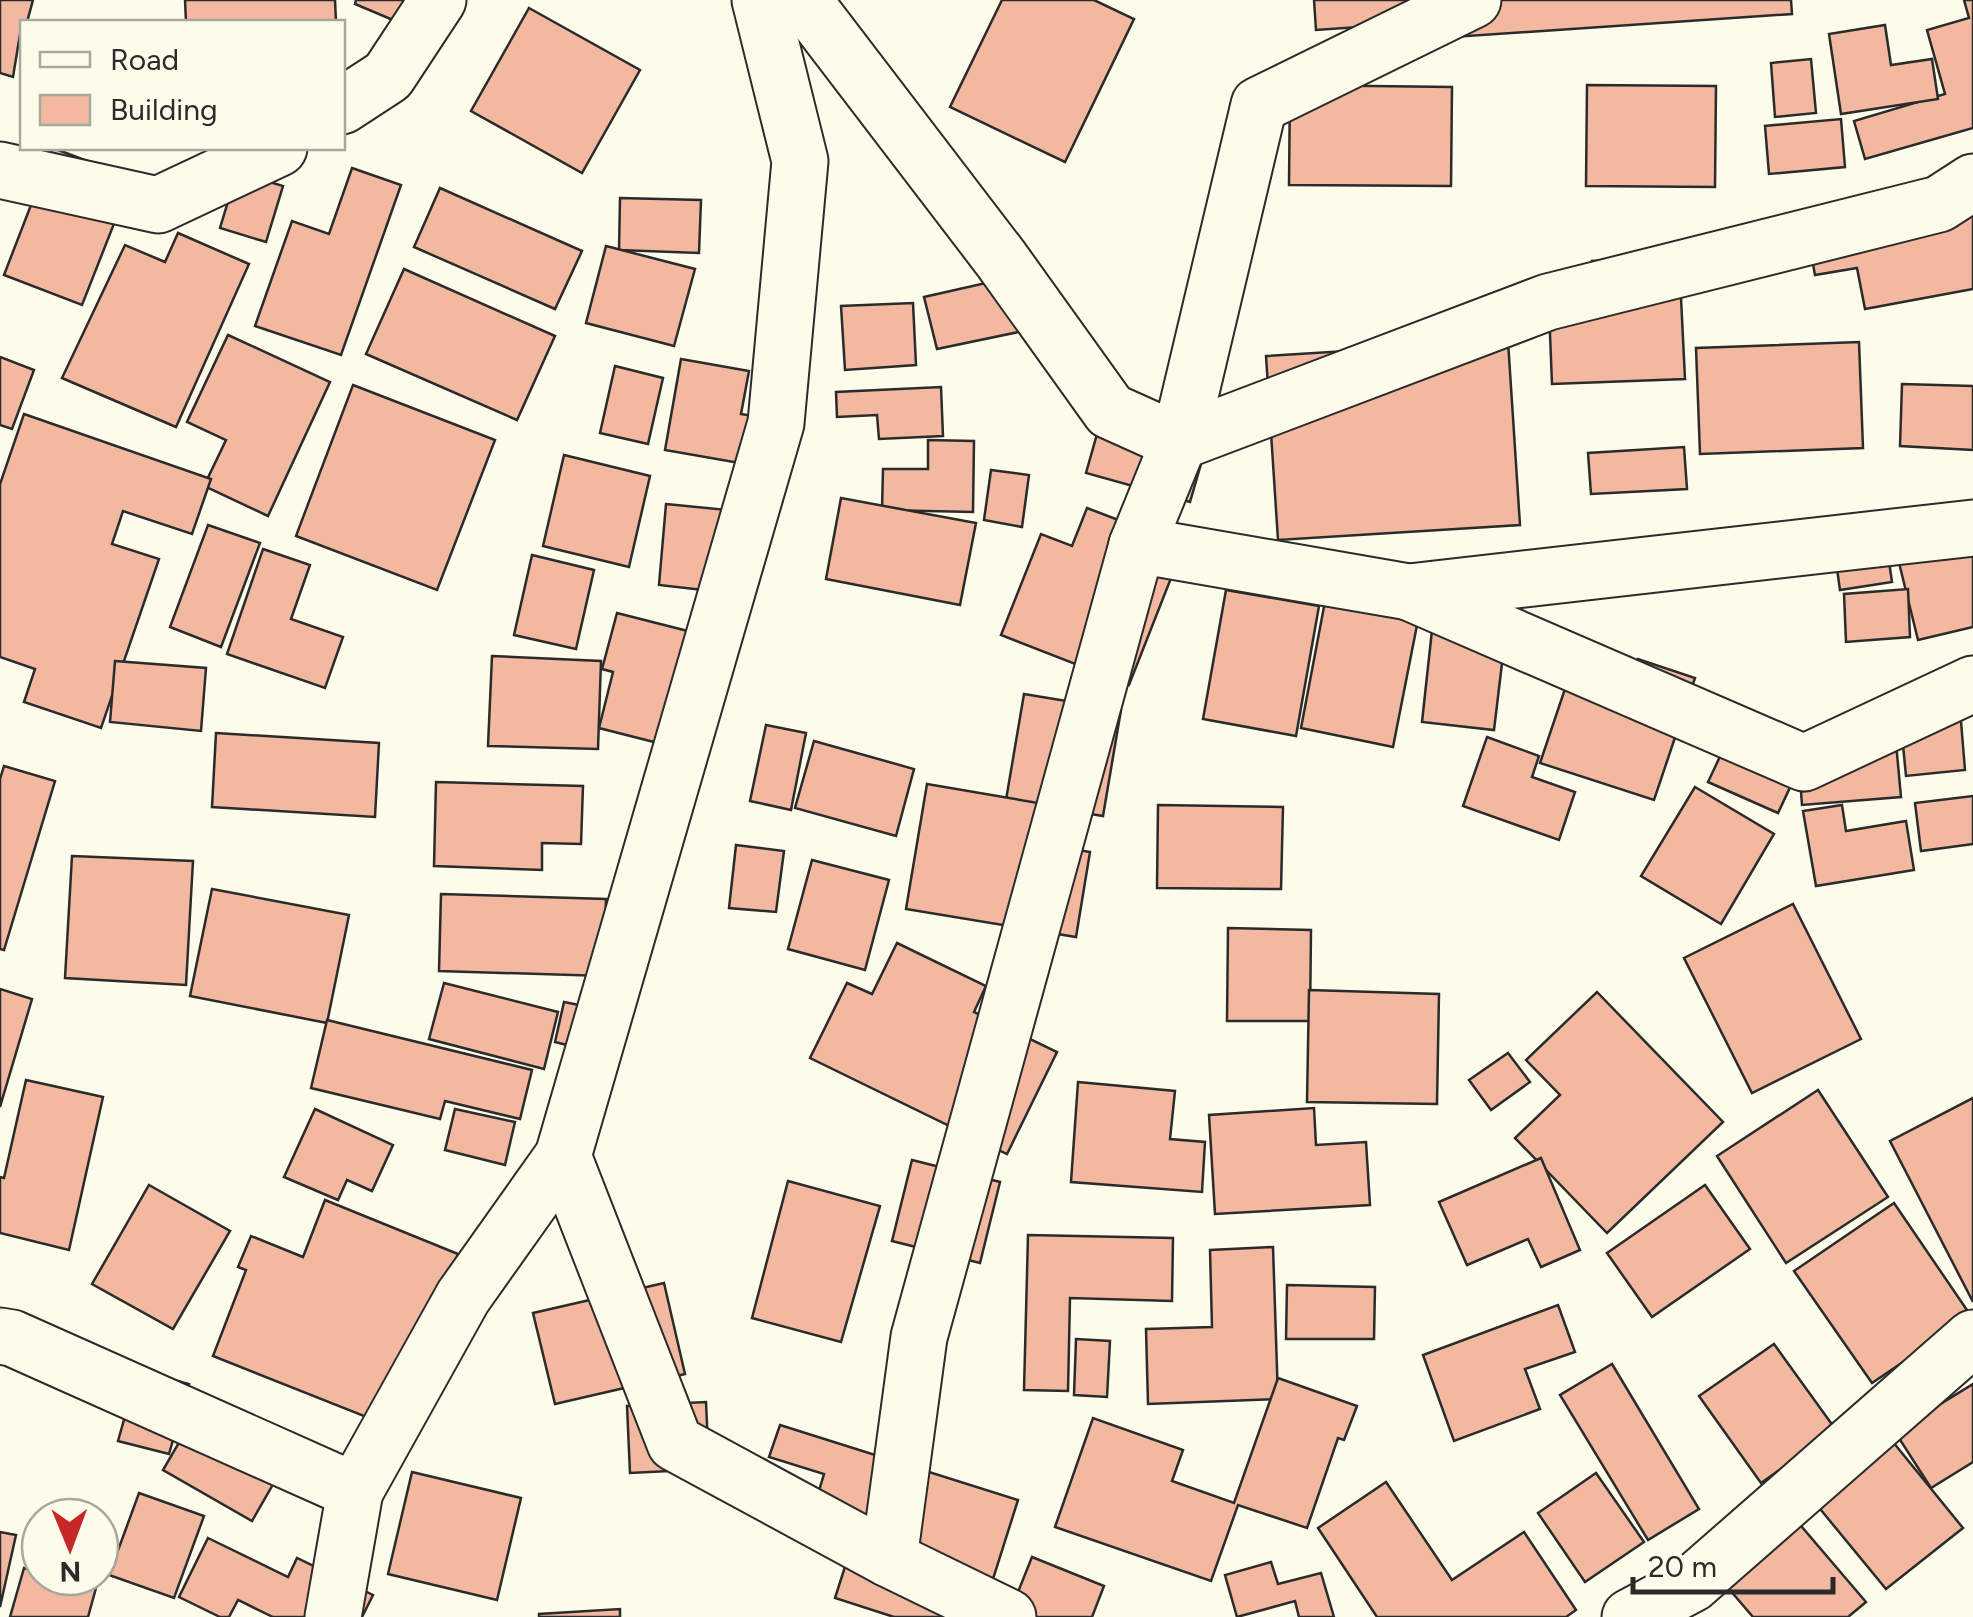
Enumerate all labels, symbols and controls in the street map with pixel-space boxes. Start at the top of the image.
legend [20,20,345,150]
text: Road [110,41,179,78]
text: Building [110,91,218,128]
north arrow [20,1497,120,1597]
scale bar [1633,1532,1833,1594]
text: 20 m [1648,1548,1717,1585]
text: N [59,1555,82,1589]

